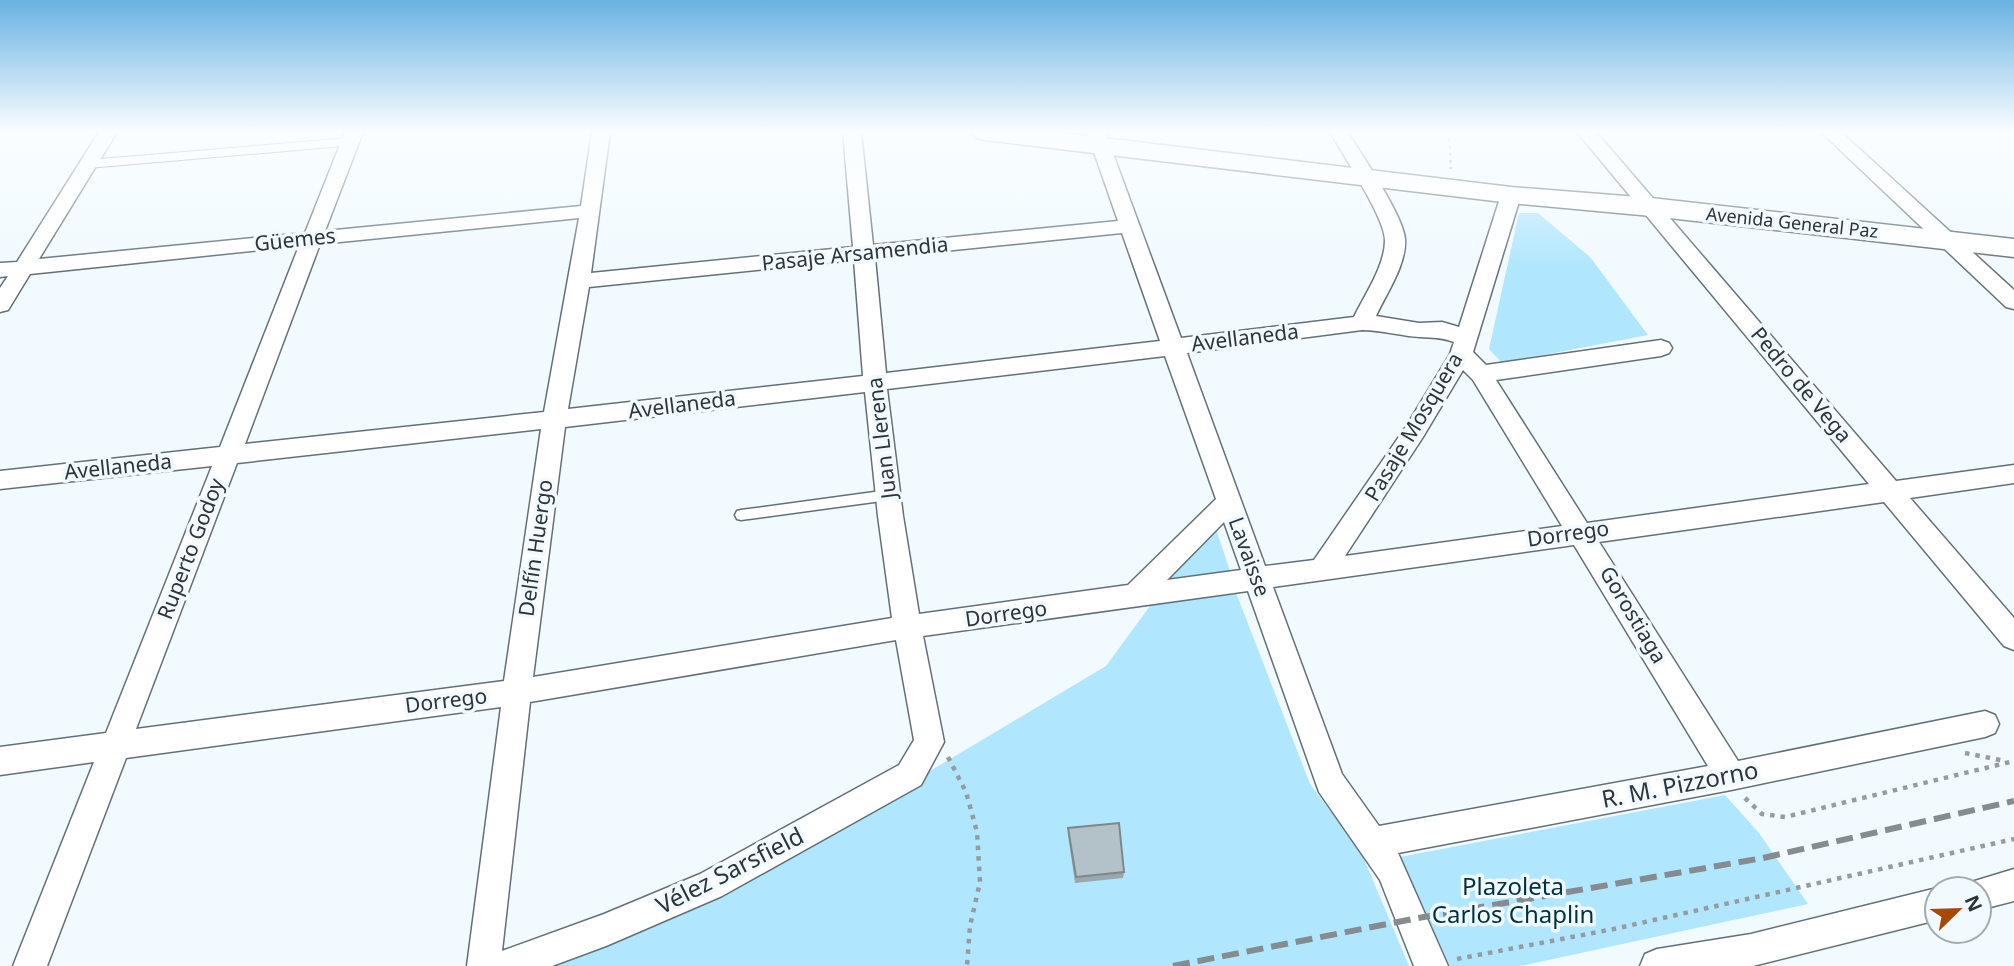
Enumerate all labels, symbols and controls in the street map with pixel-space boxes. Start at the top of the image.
street label: Avenida General Paz [1705,201,1879,243]
street label: Güemes [253,221,337,257]
street label: Pasaje Arsamendia [760,229,950,277]
street label: Avellaneda [1190,317,1300,357]
street label: Pedro de Vega [1745,321,1858,448]
street label: Pasaje Mosquera [1358,347,1469,506]
street label: Juan Llerena [860,376,903,502]
street label: Avellaneda [627,384,737,424]
street label: Avellaneda [63,446,173,486]
street label: Ruperto Godoy [150,474,230,623]
street label: Delfín Huergo [512,478,558,618]
street label: Lavaisse [1223,513,1277,600]
street label: Dorrego [1525,513,1611,553]
street label: Gorostiaga [1594,561,1674,668]
street label: Dorrego [963,593,1049,633]
street label: Dorrego [403,681,488,719]
street label: R. M. Pizzorno [1598,752,1761,815]
street label: Vélez Sarsfield [650,818,809,921]
park label: Plazoleta Carlos Chaplin [1432,869,1594,930]
north arrow [1923,875,1993,945]
text: N [1959,891,1989,916]

